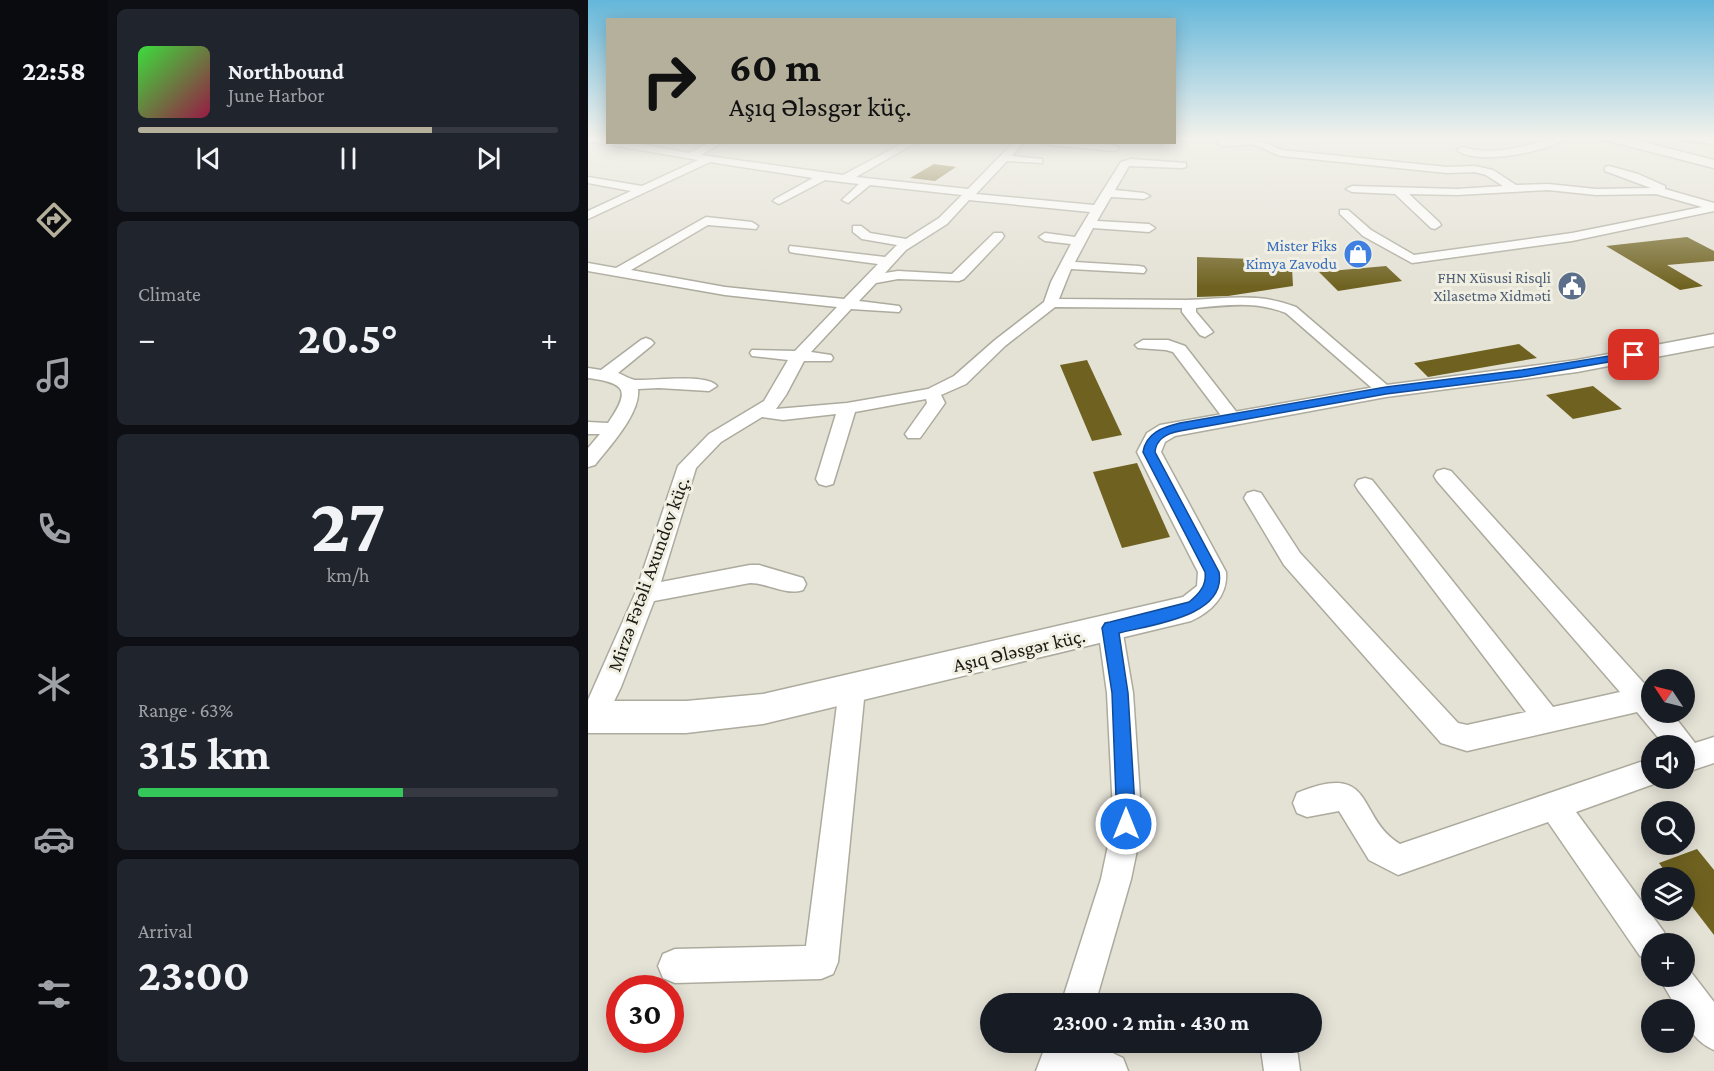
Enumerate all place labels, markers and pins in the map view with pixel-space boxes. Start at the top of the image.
place label: Mister Fiks Kimya Zavodu [1245,237,1338,273]
shop icon: Mister Fiks Kimya Zavodu [1342,238,1374,270]
place label: FHN Xüsusi Risqli Xilasetmə Xidməti [1433,269,1551,304]
public building icon: FHN Xüsusi Risqli Xilasetmə Xidməti [1556,270,1588,302]
pin [1608,329,1659,380]

